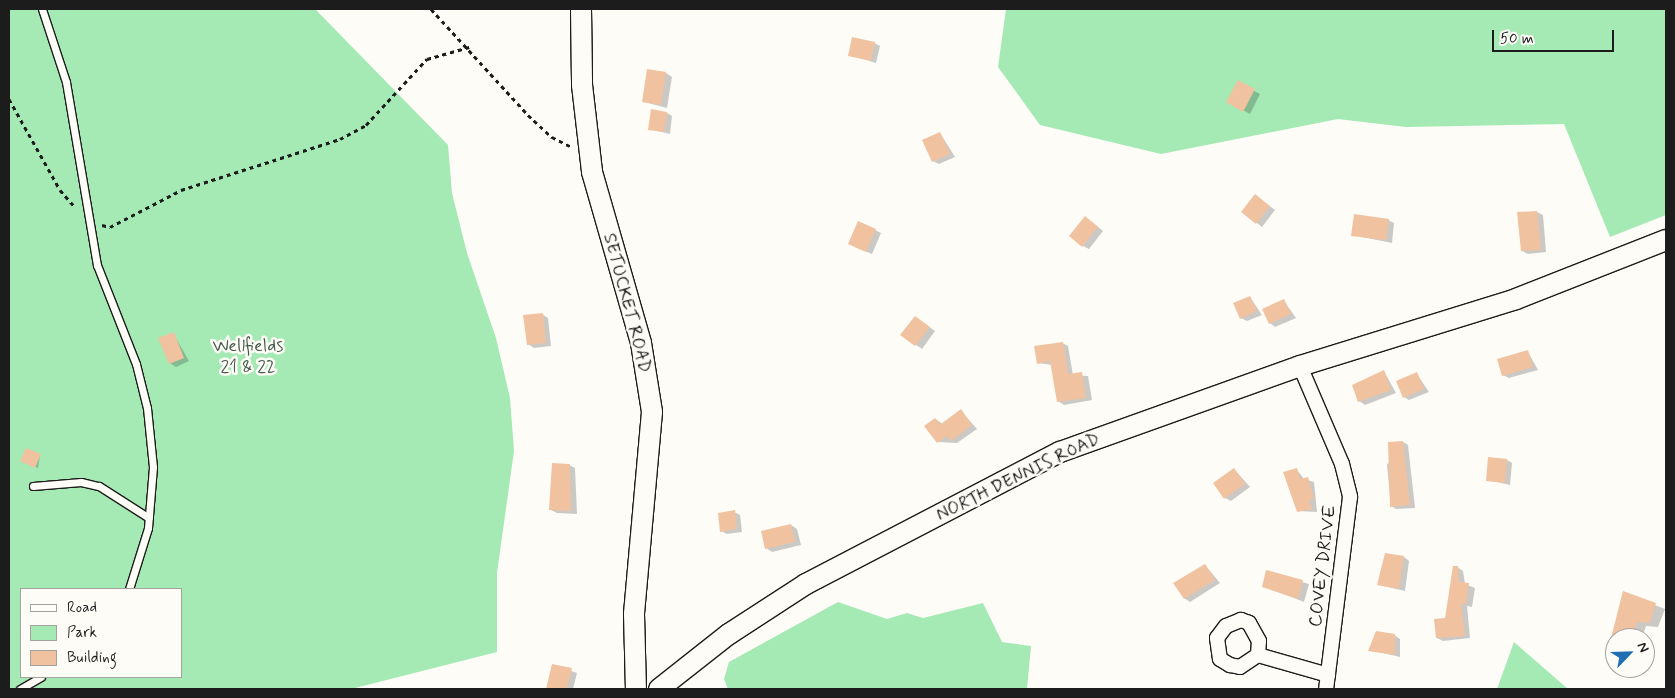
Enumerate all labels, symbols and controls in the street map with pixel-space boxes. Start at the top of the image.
scale bar [1495,20,1618,52]
text: 50 m [1500,29,1534,49]
street label: SETUCKET ROAD [598,232,656,374]
park label: Wellfields 21 & 22 [213,336,283,378]
street label: NORTH DENNIS ROAD [933,428,1103,526]
street label: COVEY DRIVE [1305,504,1341,628]
legend [20,588,182,678]
text: Road [67,598,97,618]
text: Park [67,623,97,643]
north arrow [1605,628,1655,678]
text: N [1633,639,1653,655]
text: Building [67,648,117,668]

